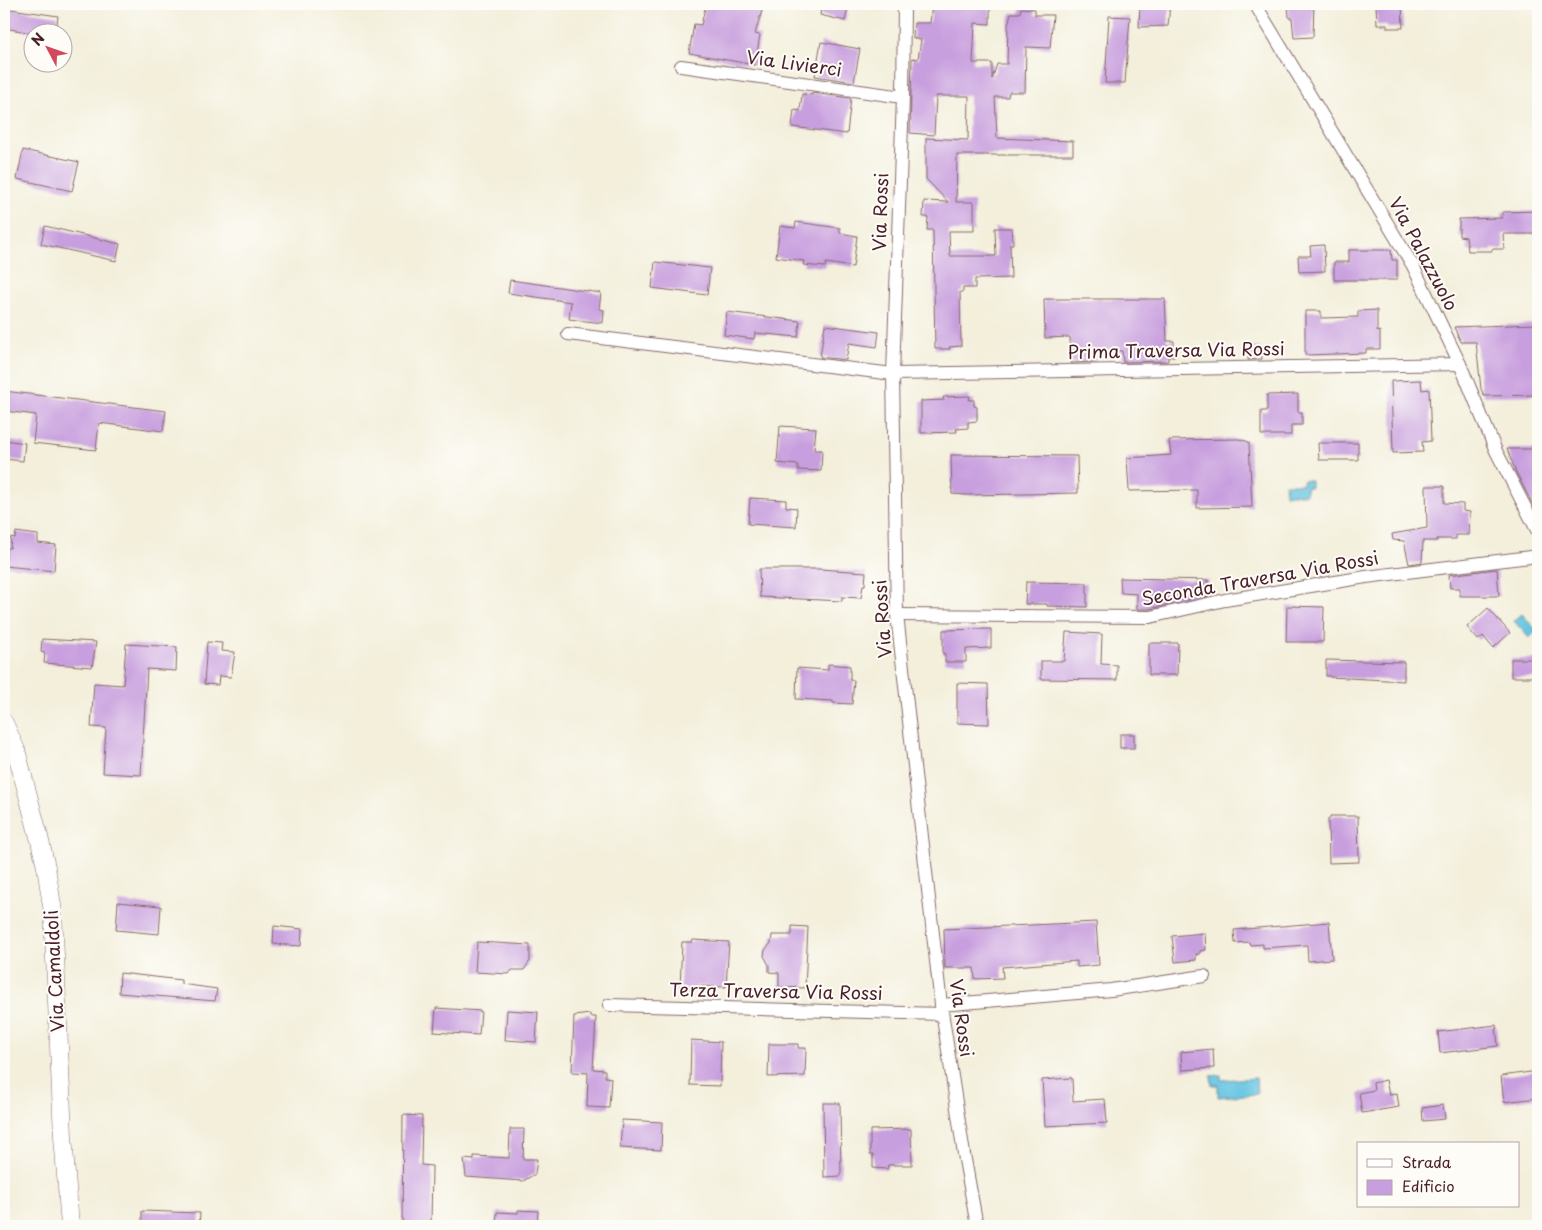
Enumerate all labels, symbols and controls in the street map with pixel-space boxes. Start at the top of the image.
north arrow [22,22,72,72]
text: N [26,28,49,50]
street label: Via Livierci [745,42,844,83]
street label: Via Rossi [865,172,894,252]
street label: Via Palazzuolo [1383,192,1466,315]
street label: Prima Traversa Via Rossi [1067,334,1285,365]
street label: Seconda Traversa Via Rossi [1139,543,1380,612]
street label: Via Rossi [865,579,898,659]
street label: Via Camaldoli [37,909,70,1033]
street label: Terza Traversa Via Rossi [669,975,883,1006]
street label: Via Rossi [944,977,981,1059]
legend [1357,1142,1520,1208]
text: Strada [1402,1150,1452,1173]
text: Edificio [1402,1174,1455,1197]

